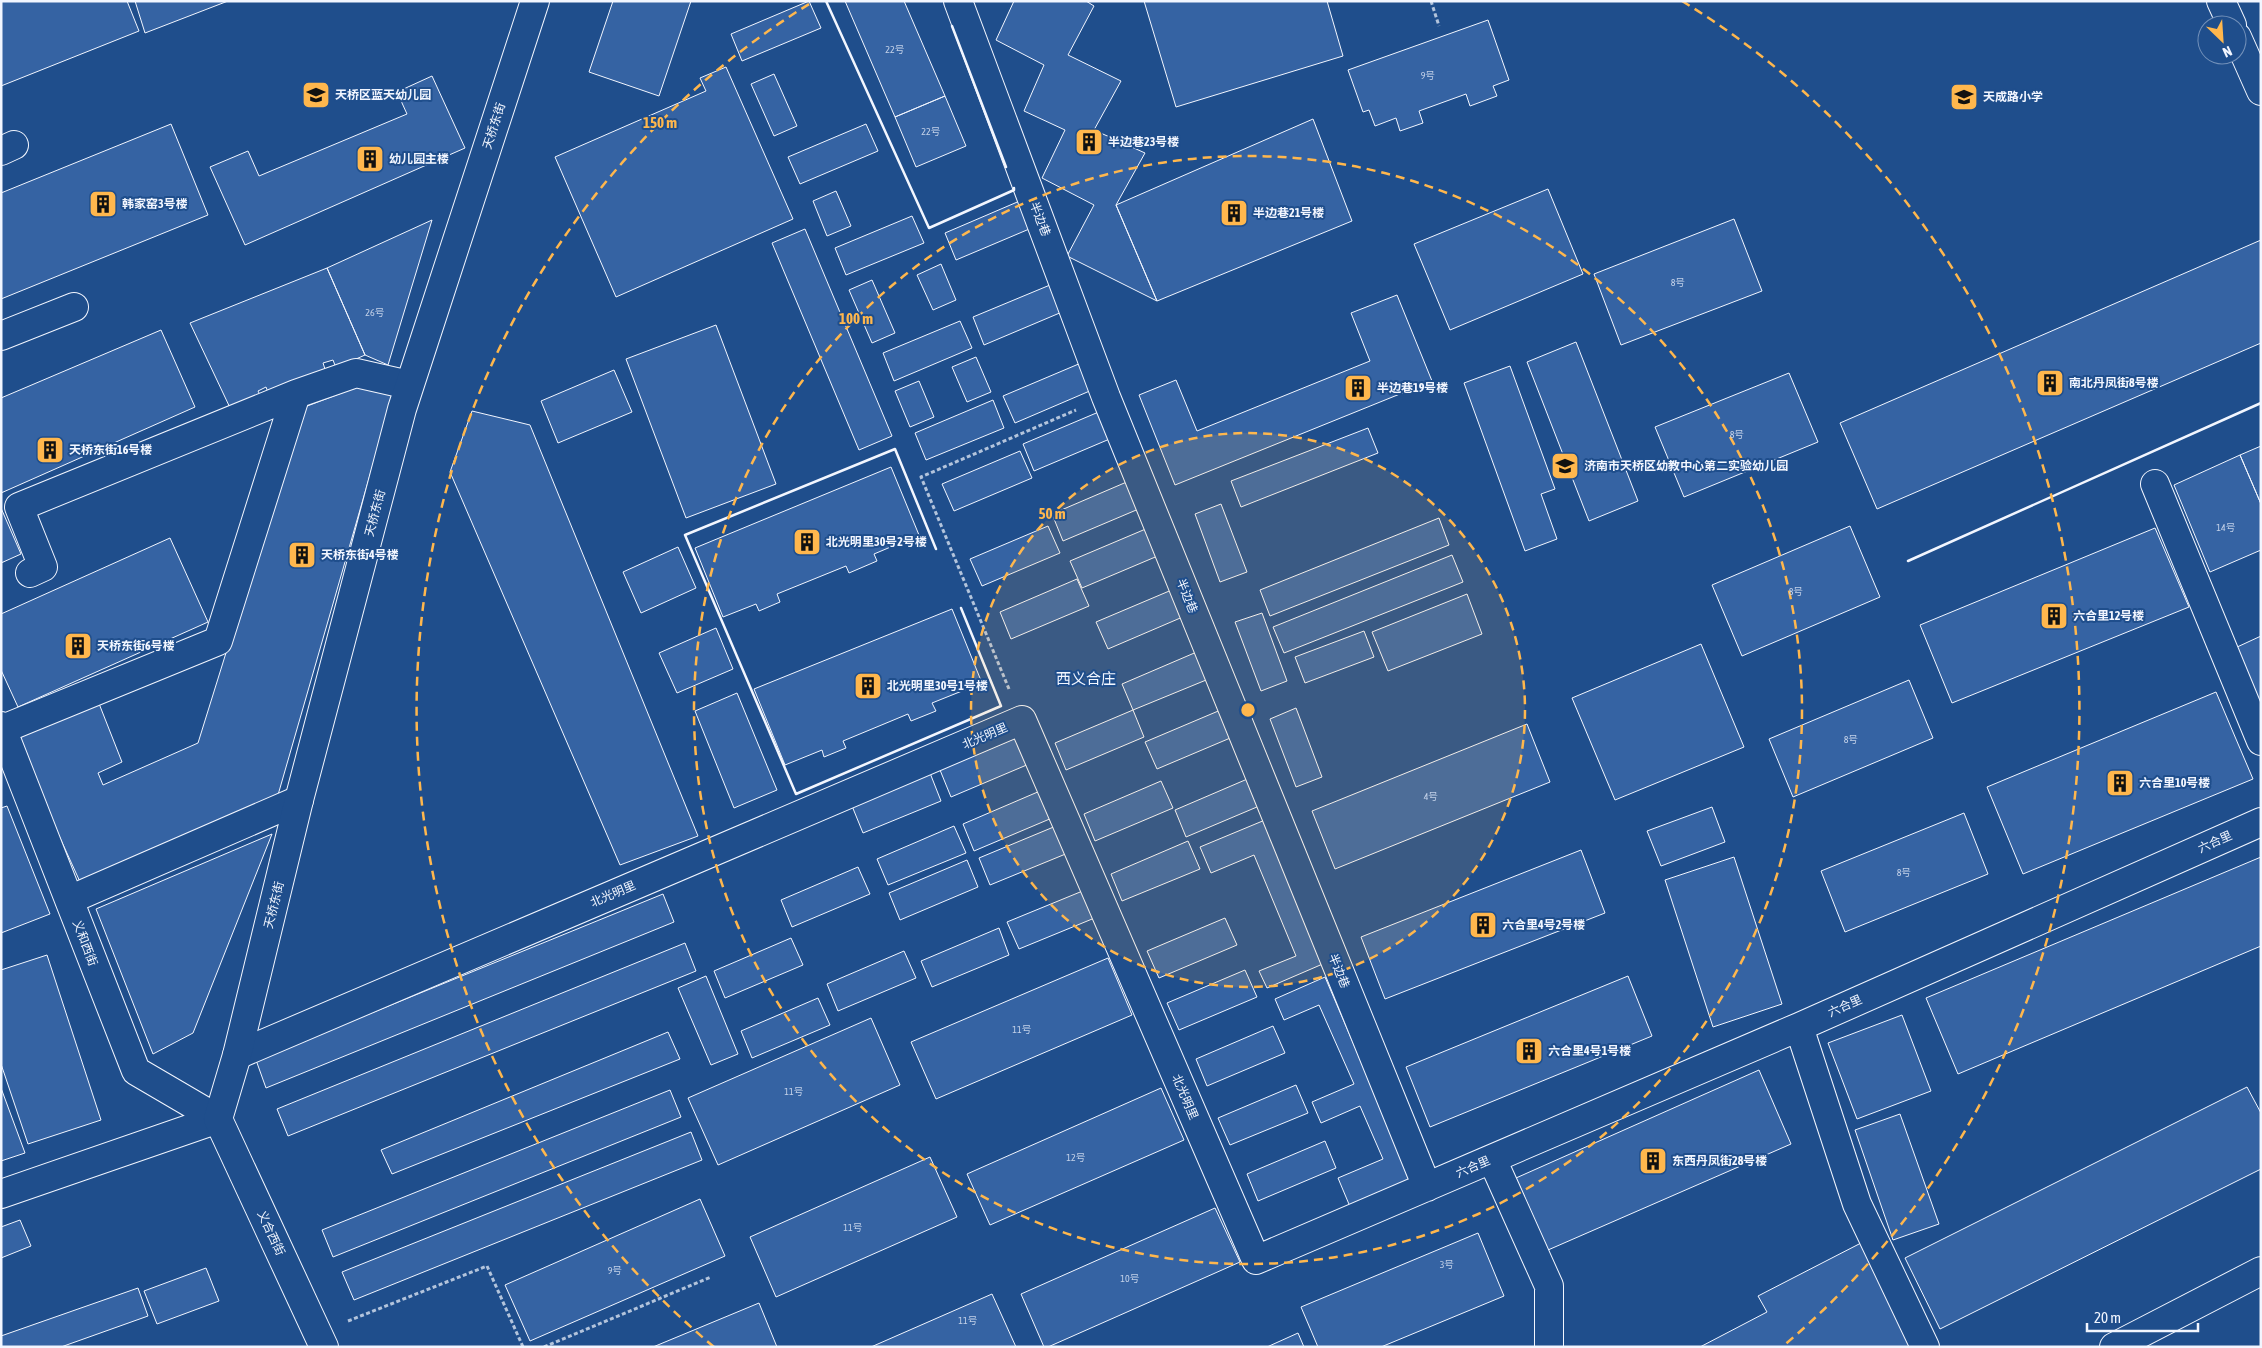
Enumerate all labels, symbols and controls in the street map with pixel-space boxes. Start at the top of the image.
north arrow [2197,15,2247,65]
text: N [2220,43,2235,61]
house number: 22号 [885,44,905,55]
house number: 9号 [1421,70,1435,81]
school or university icon: 天桥区蓝天幼儿园 [301,80,331,110]
school or university icon: 天成路小学 [1949,82,1979,112]
place label: 天桥区蓝天幼儿园 [335,88,431,102]
place label: 天成路小学 [1983,90,2043,104]
street label: 天桥东街 [480,101,508,151]
text: 150 m [643,114,677,131]
house number: 22号 [921,126,941,137]
building icon: 半边巷23号楼 [1074,127,1104,157]
place label: 半边巷23号楼 [1108,135,1179,149]
building icon: 幼儿园主楼 [355,144,385,174]
place label: 幼儿园主楼 [389,152,449,166]
building icon: 韩家窑3号楼 [88,189,118,219]
place label: 韩家窑3号楼 [122,197,188,211]
building icon: 半边巷21号楼 [1219,198,1249,228]
street label: 半边巷 [1027,200,1053,238]
place label: 半边巷21号楼 [1253,206,1324,220]
house number: 8号 [1671,277,1685,288]
house number: 26号 [365,307,385,318]
text: 100 m [839,310,873,327]
building icon: 南北丹凤街8号楼 [2035,368,2065,398]
building icon: 半边巷19号楼 [1343,373,1373,403]
place label: 南北丹凤街8号楼 [2069,376,2159,390]
place label: 半边巷19号楼 [1377,381,1448,395]
house number: 8号 [1730,429,1744,440]
building icon: 天桥东街16号楼 [35,435,65,465]
place label: 天桥东街16号楼 [69,443,152,457]
school or university icon: 济南市天桥区幼教中心第二实验幼儿园 [1550,451,1580,481]
place label: 济南市天桥区幼教中心第二实验幼儿园 [1584,459,1788,473]
street label: 天桥东街 [362,488,388,538]
text: 50 m [1039,505,1066,522]
house number: 14号 [2216,522,2236,533]
building icon: 北光明里30号2号楼 [792,527,822,557]
place label: 北光明里30号2号楼 [826,535,927,549]
building icon: 天桥东街4号楼 [287,540,317,570]
place label: 天桥东街4号楼 [321,548,399,562]
street label: 半边巷 [1174,577,1200,615]
house number: 8号 [1789,586,1803,597]
building icon: 六合里12号楼 [2039,601,2069,631]
place label: 六合里12号楼 [2073,609,2144,623]
building icon: 天桥东街6号楼 [63,631,93,661]
place label: 天桥东街6号楼 [97,639,175,653]
district label: 西义合庄 [1056,670,1116,687]
building icon: 北光明里30号1号楼 [853,671,883,701]
place label: 北光明里30号1号楼 [887,679,988,693]
centre of rings [1239,701,1257,719]
street label: 北光明里 [960,720,1010,752]
house number: 8号 [1844,734,1858,745]
building icon: 六合里10号楼 [2105,768,2135,798]
place label: 六合里10号楼 [2139,776,2210,790]
house number: 4号 [1424,791,1438,802]
street label: 六合里 [2196,828,2234,856]
house number: 8号 [1897,867,1911,878]
street label: 北光明里 [588,878,638,910]
street label: 天桥东街 [261,880,287,930]
building icon: 六合里4号2号楼 [1468,910,1498,940]
street label: 义和西街 [70,918,100,968]
place label: 六合里4号2号楼 [1502,918,1585,932]
street label: 半边巷 [1326,952,1352,990]
street label: 六合里 [1826,992,1864,1020]
house number: 11号 [1012,1024,1032,1035]
building icon: 六合里4号1号楼 [1514,1036,1544,1066]
place label: 六合里4号1号楼 [1548,1044,1631,1058]
street label: 北光明里 [1169,1072,1201,1122]
house number: 11号 [784,1086,804,1097]
building icon: 东西丹凤街28号楼 [1638,1146,1668,1176]
house number: 12号 [1066,1152,1086,1163]
street label: 六合里 [1454,1154,1492,1180]
place label: 东西丹凤街28号楼 [1672,1154,1767,1168]
street label: 义合西街 [255,1208,287,1258]
house number: 11号 [843,1222,863,1233]
house number: 3号 [1440,1259,1454,1270]
house number: 9号 [608,1265,622,1276]
house number: 10号 [1120,1273,1140,1284]
scale bar [2087,1300,2198,1332]
text: 20 m [2094,1309,2121,1326]
house number: 11号 [958,1315,978,1326]

